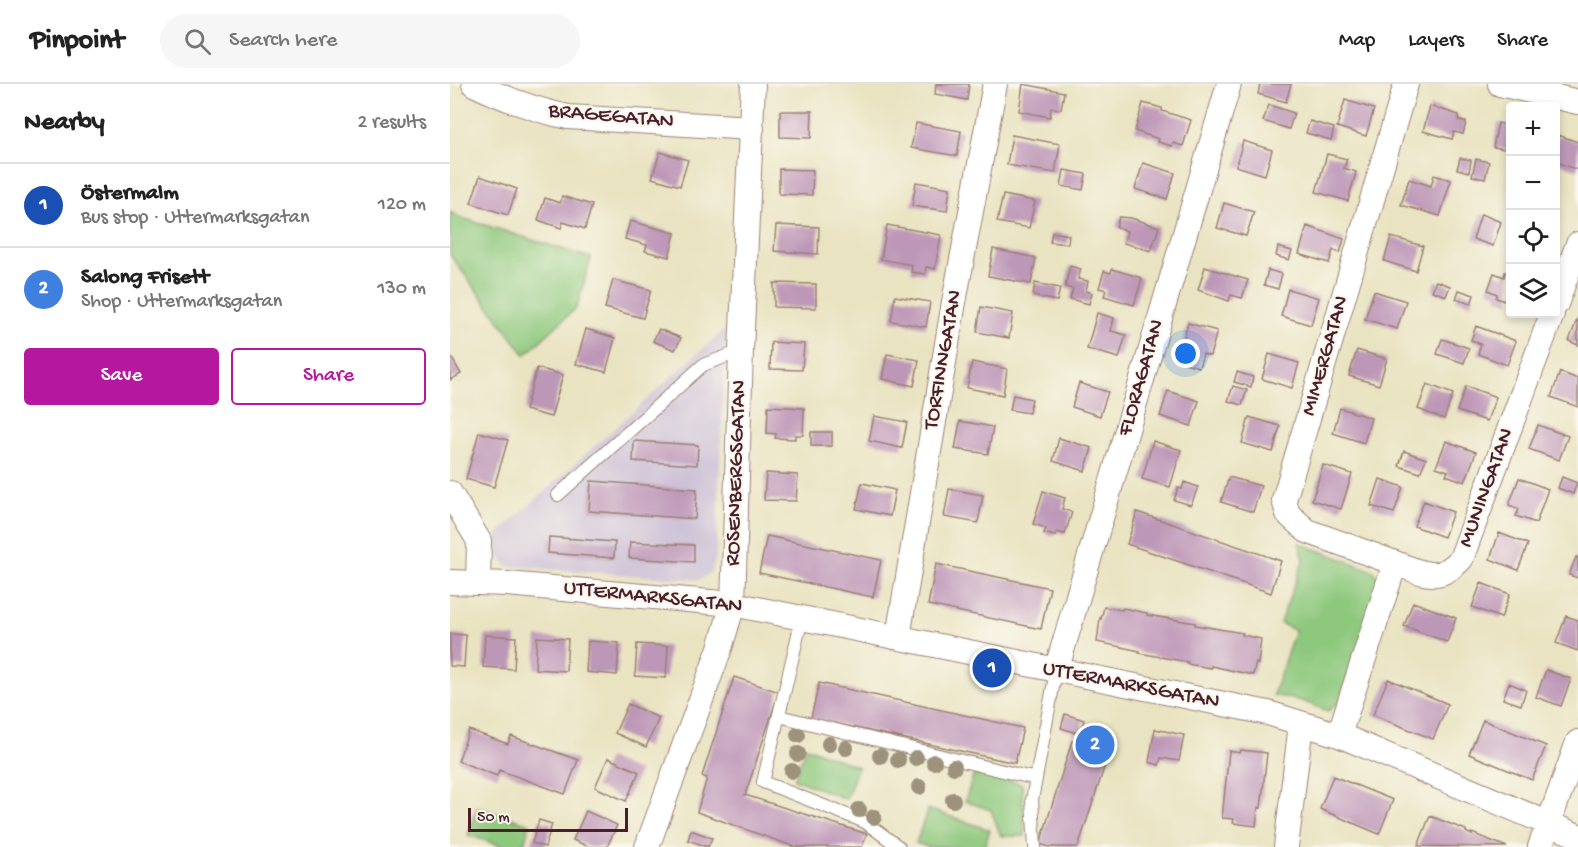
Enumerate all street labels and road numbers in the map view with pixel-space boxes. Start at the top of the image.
street label: BRAGEGATAN [546,98,675,135]
street label: TORFINNGATAN [919,288,969,434]
street label: MIMERGATAN [1296,293,1356,419]
street label: FLORAGATAN [1113,317,1171,440]
street label: ROSENBERGSGATAN [721,379,753,567]
street label: MUNINGATAN [1453,425,1521,551]
street label: UTTERMARKSGATAN [562,576,744,620]
street label: UTTERMARKSGATAN [1040,656,1222,716]

